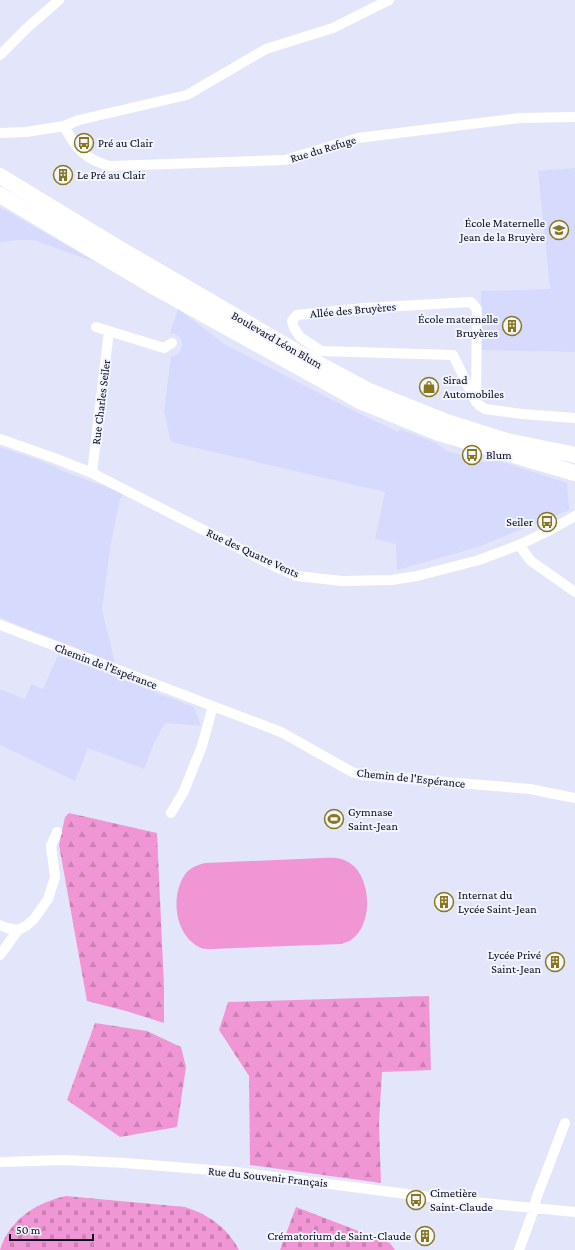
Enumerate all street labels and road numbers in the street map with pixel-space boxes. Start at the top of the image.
street label: Rue du Refuge [288,132,358,166]
street label: Allée des Bruyères [309,299,397,321]
street label: Boulevard Léon Blum [229,308,325,372]
street label: Rue Charles Seiler [89,358,113,445]
street label: Rue des Quatre Vents [204,525,302,581]
street label: Chemin de l'Espérance [53,640,159,692]
street label: Chemin de l'Espérance [356,765,466,791]
street label: Rue du Souvenir Français [207,1164,329,1190]

